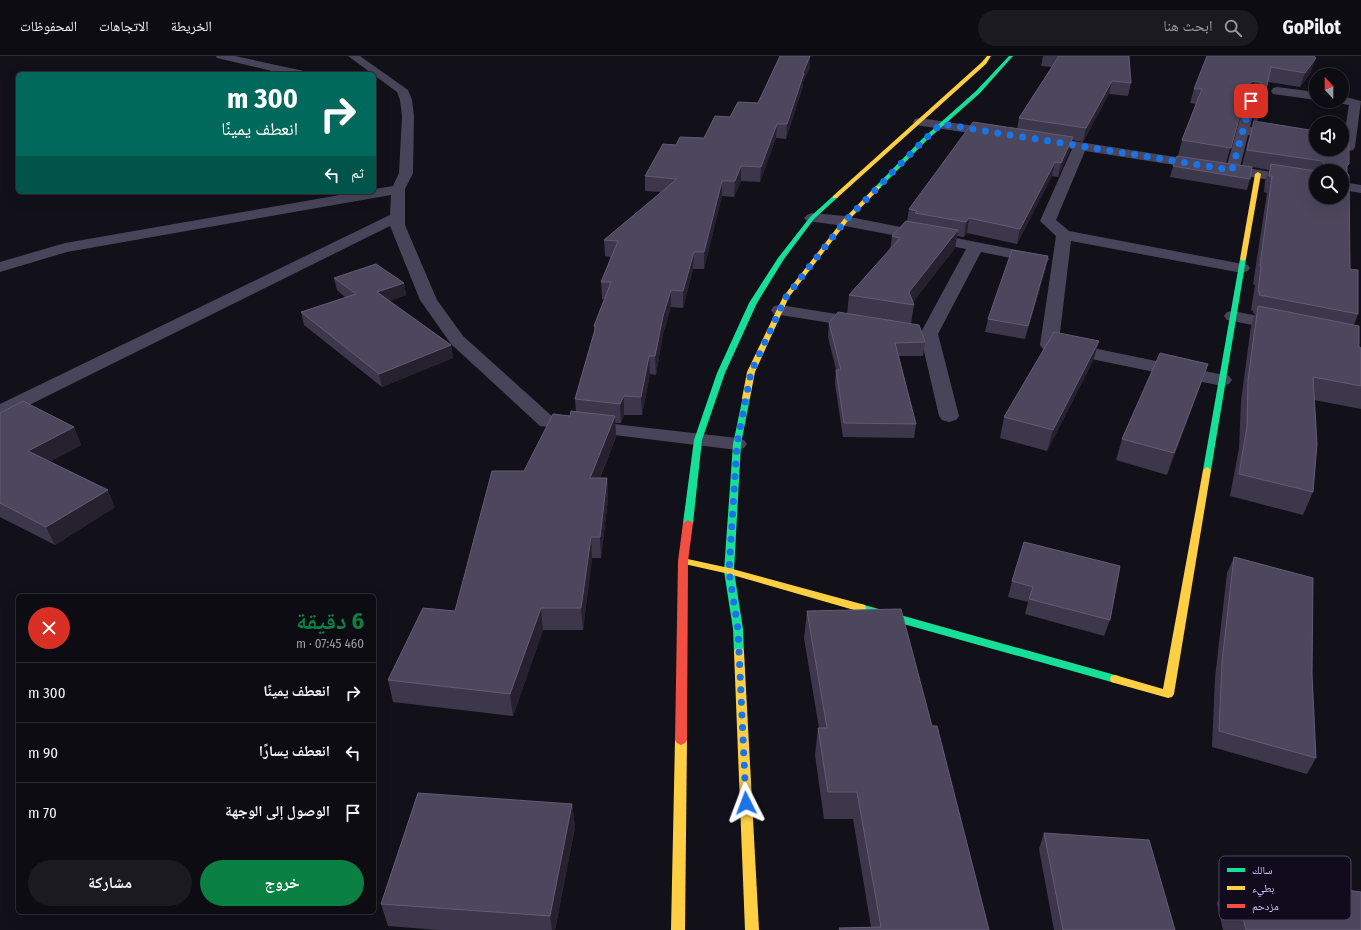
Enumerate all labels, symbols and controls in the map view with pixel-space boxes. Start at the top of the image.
search box [978,10,1258,46]
text: GoPilot [1282,16,1341,39]
text: ابحث هنا [1163,17,1212,35]
icon: search [1222,17,1244,39]
text: المحفوظات [20,18,77,35]
text: الاتجاهات [99,18,149,35]
text: الخريطة [171,18,212,35]
north arrow [1309,68,1349,108]
map controls [1309,68,1349,204]
text: 300 m [227,82,298,115]
pin [1234,84,1268,118]
icon: right [312,88,364,140]
icon: arrive [1240,90,1262,112]
button: sound [1309,116,1349,156]
text: انعطف يمينًا [221,118,298,140]
icon: left [321,164,343,186]
text: ثم [351,164,364,182]
button: search [1309,164,1349,204]
button: close [28,607,70,649]
text: 6 دقيقة [296,607,364,635]
text: 460 m · 07:45 [296,636,364,651]
text: انعطف يمينًا [263,682,330,700]
icon: right [342,682,364,704]
text: 300 m [28,684,65,702]
text: انعطف يسارًا [259,742,330,760]
icon: left [342,742,364,764]
text: 90 m [28,744,58,762]
position arrow [725,782,767,824]
text: الوصول إلى الوجهة [225,802,330,820]
icon: arrive [342,802,364,824]
text: 70 m [28,804,57,822]
legend [1219,856,1351,920]
button: مشاركة [28,860,192,906]
button: خروج [200,860,364,906]
text: سالك [1252,864,1272,877]
text: بطيء [1252,882,1274,897]
text: مزدحم [1252,900,1279,914]

